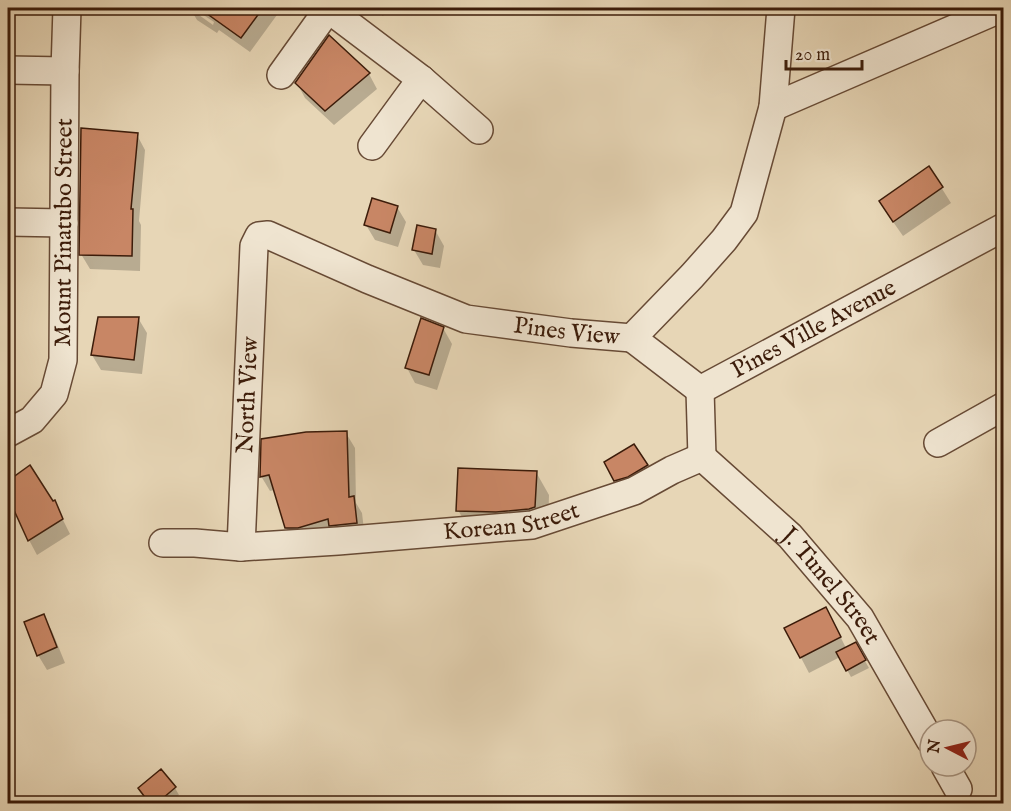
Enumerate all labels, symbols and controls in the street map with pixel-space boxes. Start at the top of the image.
scale bar [786,33,862,71]
text: 20 m [795,44,830,67]
street label: Mount Pinatubo Street [48,118,80,347]
street label: Pines Ville Avenue [726,272,901,386]
street label: Pines View [512,310,622,353]
street label: North View [230,335,266,454]
street label: Korean Street [442,495,583,548]
street label: J. Tunel Street [773,518,887,650]
north arrow [918,718,978,778]
text: N [924,738,946,755]

